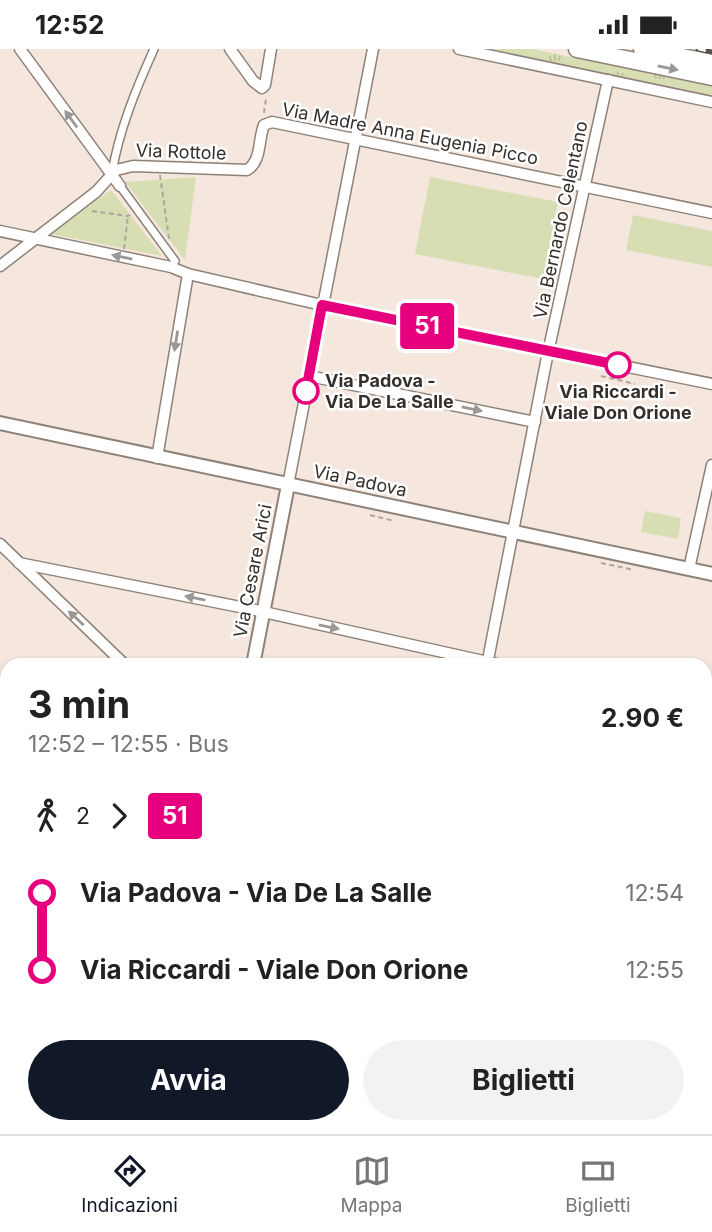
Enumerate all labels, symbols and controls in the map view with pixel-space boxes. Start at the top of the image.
text: 12:52 [35,9,104,40]
one-way arrow [657,62,679,73]
street label: Via Madre Anna Eugenia Picco [280,98,540,169]
one-way arrow [65,110,79,128]
street label: Via Bernardo Celentano [529,119,592,321]
street label: Via Rottole [135,139,227,164]
one-way arrow [111,252,133,263]
line badge: 51 [396,303,458,349]
text: 51 [414,311,440,340]
one-way arrow [170,331,181,353]
marker: Via Riccardi - Viale Don Orione [605,352,631,378]
place label: Via Padova - Via De La Salle [325,370,454,412]
marker: Via Padova - Via De La Salle [293,378,319,404]
place label: Via Riccardi - Viale Don Orione [544,381,692,423]
one-way arrow [461,404,483,415]
street label: Via Padova [311,460,409,501]
street label: Via Cesare Arici [229,502,276,640]
one-way arrow [184,593,206,604]
one-way arrow [67,610,85,626]
one-way arrow [318,621,340,632]
text: 3 min [28,681,130,727]
text: 2.90 € [601,702,684,733]
text: 12:52 – 12:55 · Bus [28,730,229,758]
icon: walk [28,797,66,835]
icon: forward [100,797,138,835]
text: 51 [162,801,188,830]
text: 2 [76,802,90,830]
text: Via Padova - Via De La Salle [80,877,432,908]
text: 12:54 [625,879,684,907]
text: Via Riccardi - Viale Don Orione [80,954,468,985]
text: 12:55 [626,956,684,984]
button: Avvia [28,1040,349,1120]
button: Biglietti [363,1040,684,1120]
tab: Indicazioni [81,1152,178,1217]
tab: Mappa [341,1152,403,1217]
tab: Biglietti [565,1152,631,1217]

